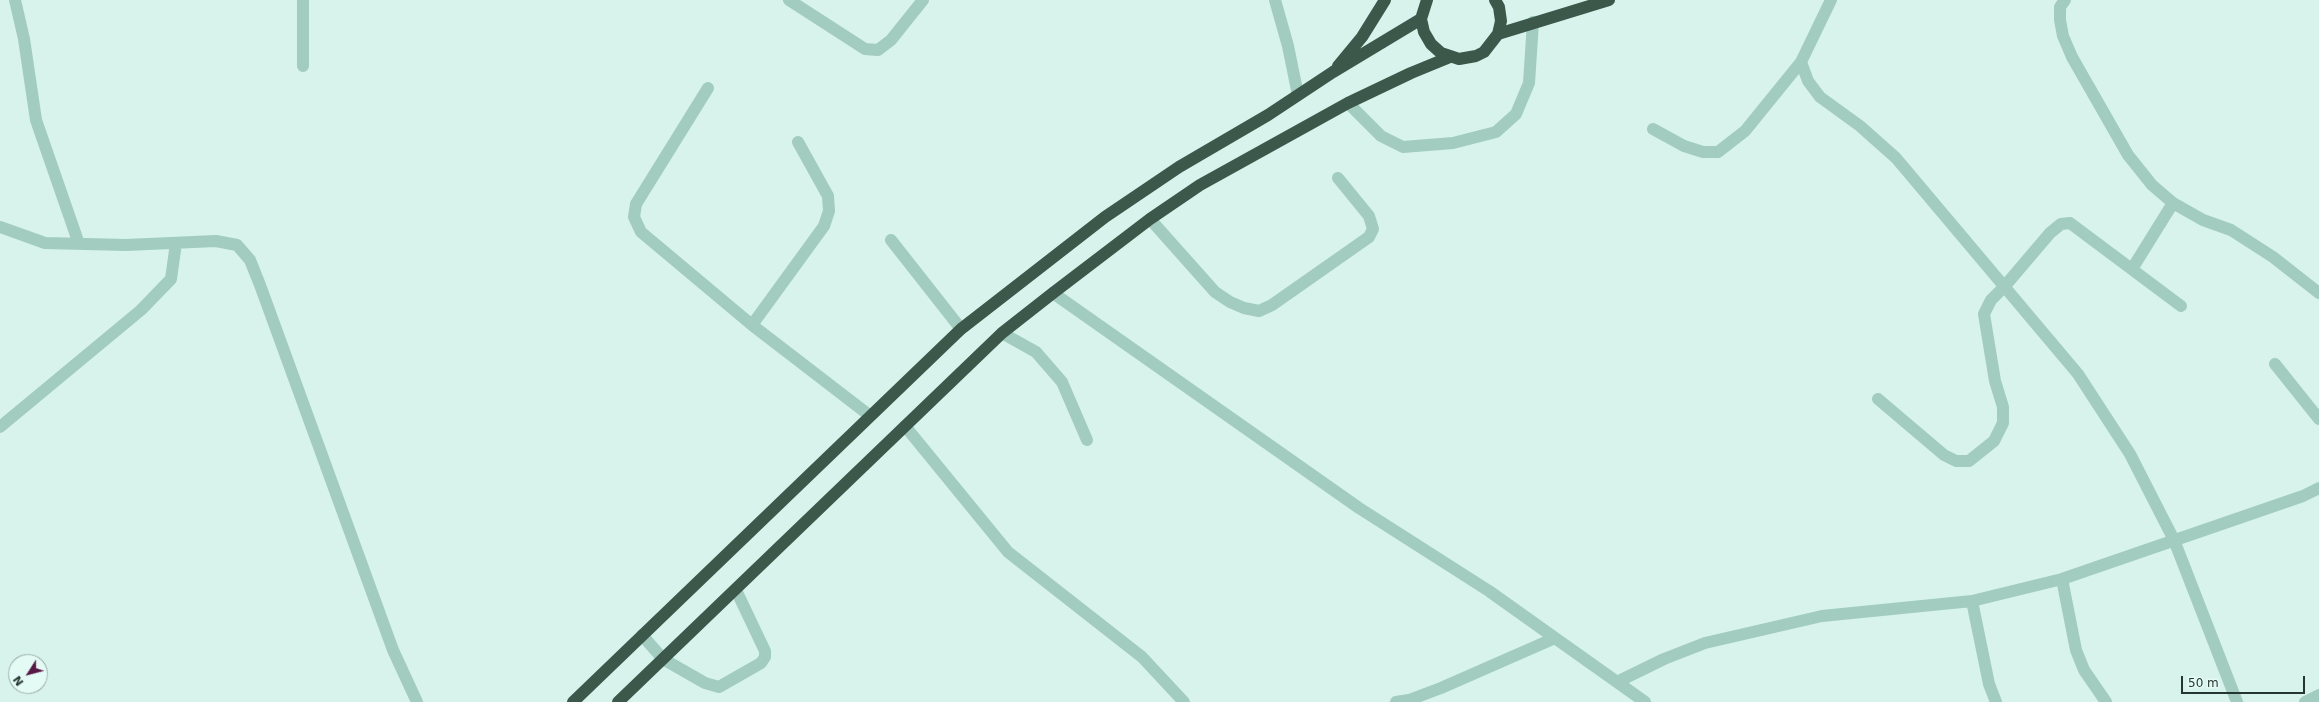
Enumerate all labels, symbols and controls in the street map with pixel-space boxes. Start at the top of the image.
north arrow [8,654,48,694]
scale bar [2183,668,2307,694]
text: N [11,673,27,688]
text: 50 m [2188,676,2219,690]

